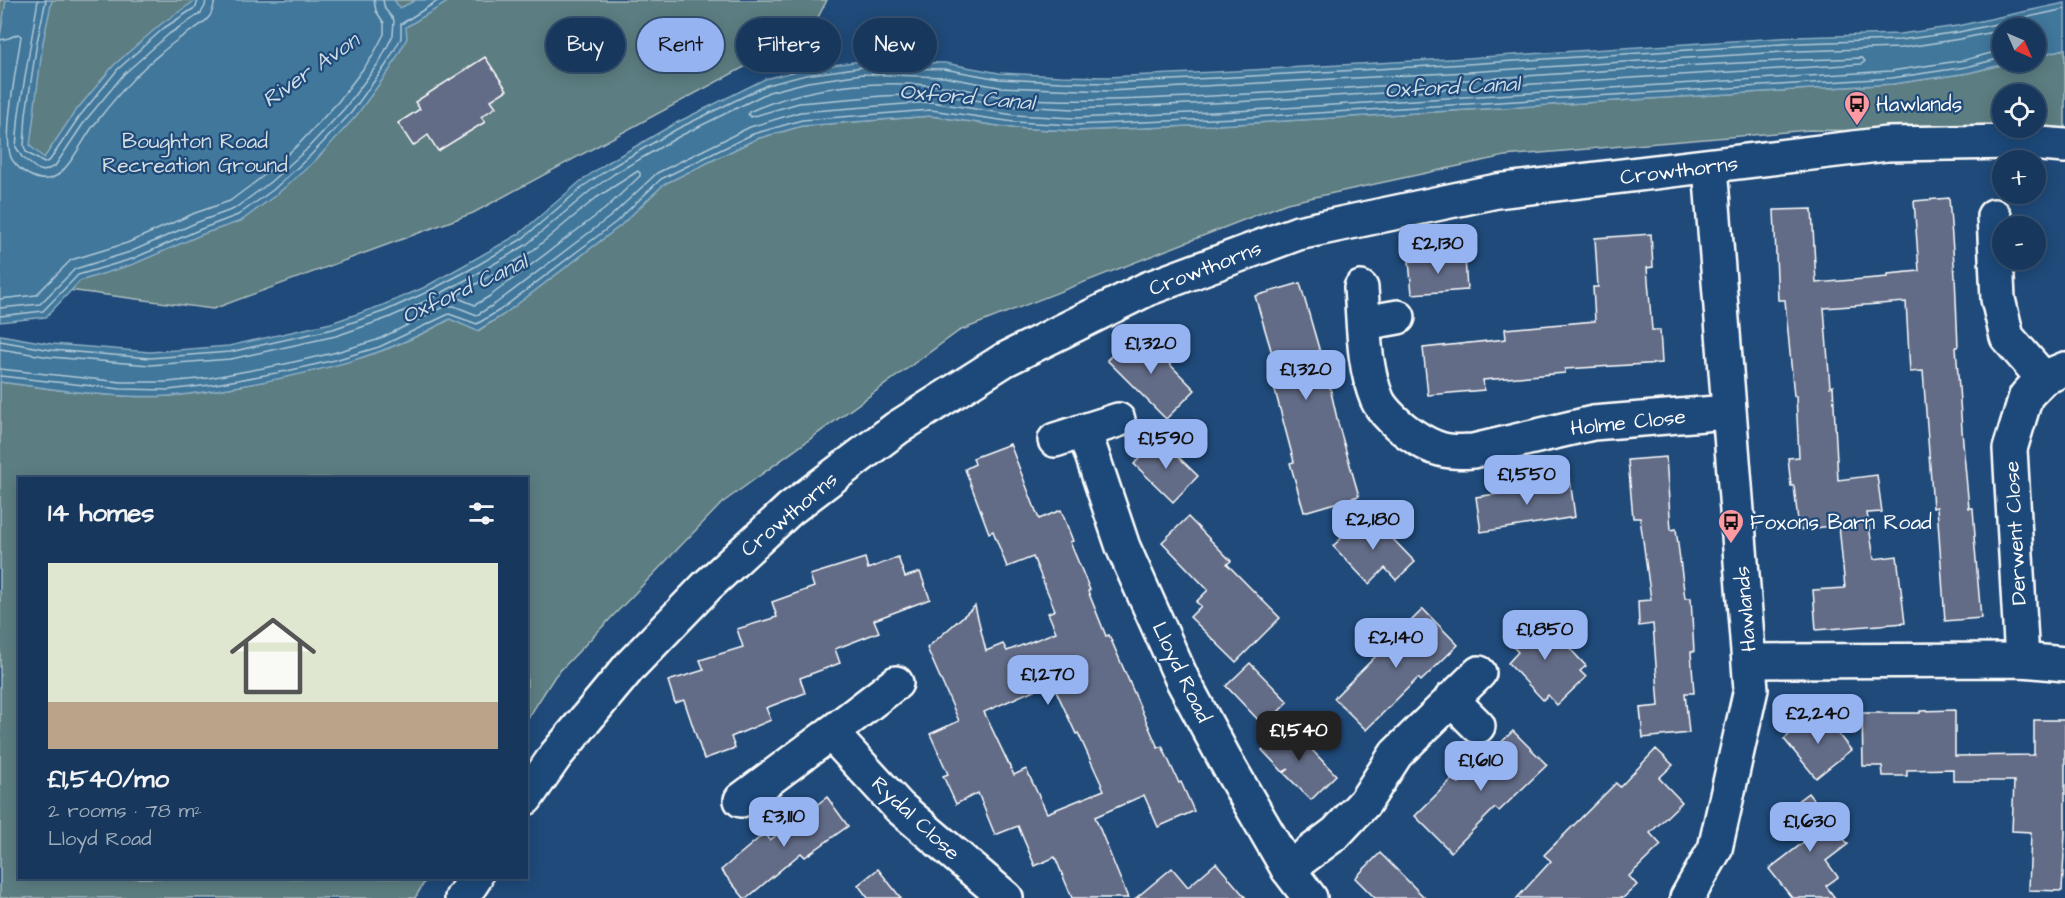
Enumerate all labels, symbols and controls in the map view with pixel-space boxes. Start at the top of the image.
chip: Buy [546,18,625,72]
chip: Rent [637,18,724,72]
chip: Filters [736,18,841,72]
chip: New [853,18,937,72]
north arrow [1992,18,2046,72]
map controls [1992,18,2046,270]
water label: River Avon [256,24,367,115]
water label: Oxford Canal [1384,68,1523,107]
water label: Oxford Canal [898,76,1038,119]
button: locate [1992,84,2046,138]
bus stop icon: Hawlands [1842,89,1872,127]
place label: Hawlands [1876,90,1962,119]
park label: Boughton Road Recreation Ground [102,127,288,180]
street label: Crowthorns [1618,149,1740,192]
button: + [1992,150,2046,204]
button: − [1992,216,2046,270]
pin: £2,130 [1389,224,1487,275]
text: £2,130 [1412,229,1464,257]
street label: Crowthorns [1145,234,1266,303]
water label: Oxford Canal [397,246,535,332]
pin: £1,320 [1102,324,1200,375]
text: £1,320 [1125,329,1177,357]
pin: £1,320 [1257,350,1355,401]
text: £1,320 [1280,355,1332,383]
street label: Holme Close [1569,402,1687,443]
pin: £1,590 [1117,419,1215,470]
text: £1,590 [1138,424,1194,452]
pin: £1,550 [1478,455,1576,506]
text: £1,550 [1498,460,1556,488]
street label: Derwent Close [1997,460,2034,606]
street label: Crowthorns [735,465,844,564]
text: 14 homes [48,495,154,531]
icon: filters [465,497,498,530]
pin: £2,180 [1324,500,1422,551]
text: £2,180 [1346,505,1400,533]
bus stop icon: Foxons Barn Road [1716,507,1746,545]
place label: Foxons Barn Road [1750,508,1932,537]
street label: Hawlands [1727,565,1764,653]
icon: home [219,602,327,710]
pin: £1,850 [1496,610,1594,661]
text: £1,850 [1517,615,1573,643]
street label: Lloyd Road [1143,617,1218,728]
pin: £2,140 [1347,618,1445,669]
text: £2,140 [1369,623,1423,651]
pin: £1,270 [999,655,1097,706]
text: £1,270 [1021,660,1075,688]
pin: £2,240 [1769,694,1867,745]
text: £2,240 [1786,699,1850,727]
pin: £1,540 [1250,711,1348,762]
text: £1,540 [1270,716,1328,744]
pin: £1,610 [1432,741,1530,792]
text: £1,610 [1459,746,1503,774]
text: £1,540/mo [48,761,169,797]
street label: Rydal Close [864,770,966,868]
text: 2 rooms · 78 m² [48,797,202,825]
pin: £3,110 [735,797,833,848]
text: £3,110 [763,802,805,830]
pin: £1,630 [1761,802,1859,853]
text: £1,630 [1784,807,1836,835]
text: Lloyd Road [48,825,151,853]

